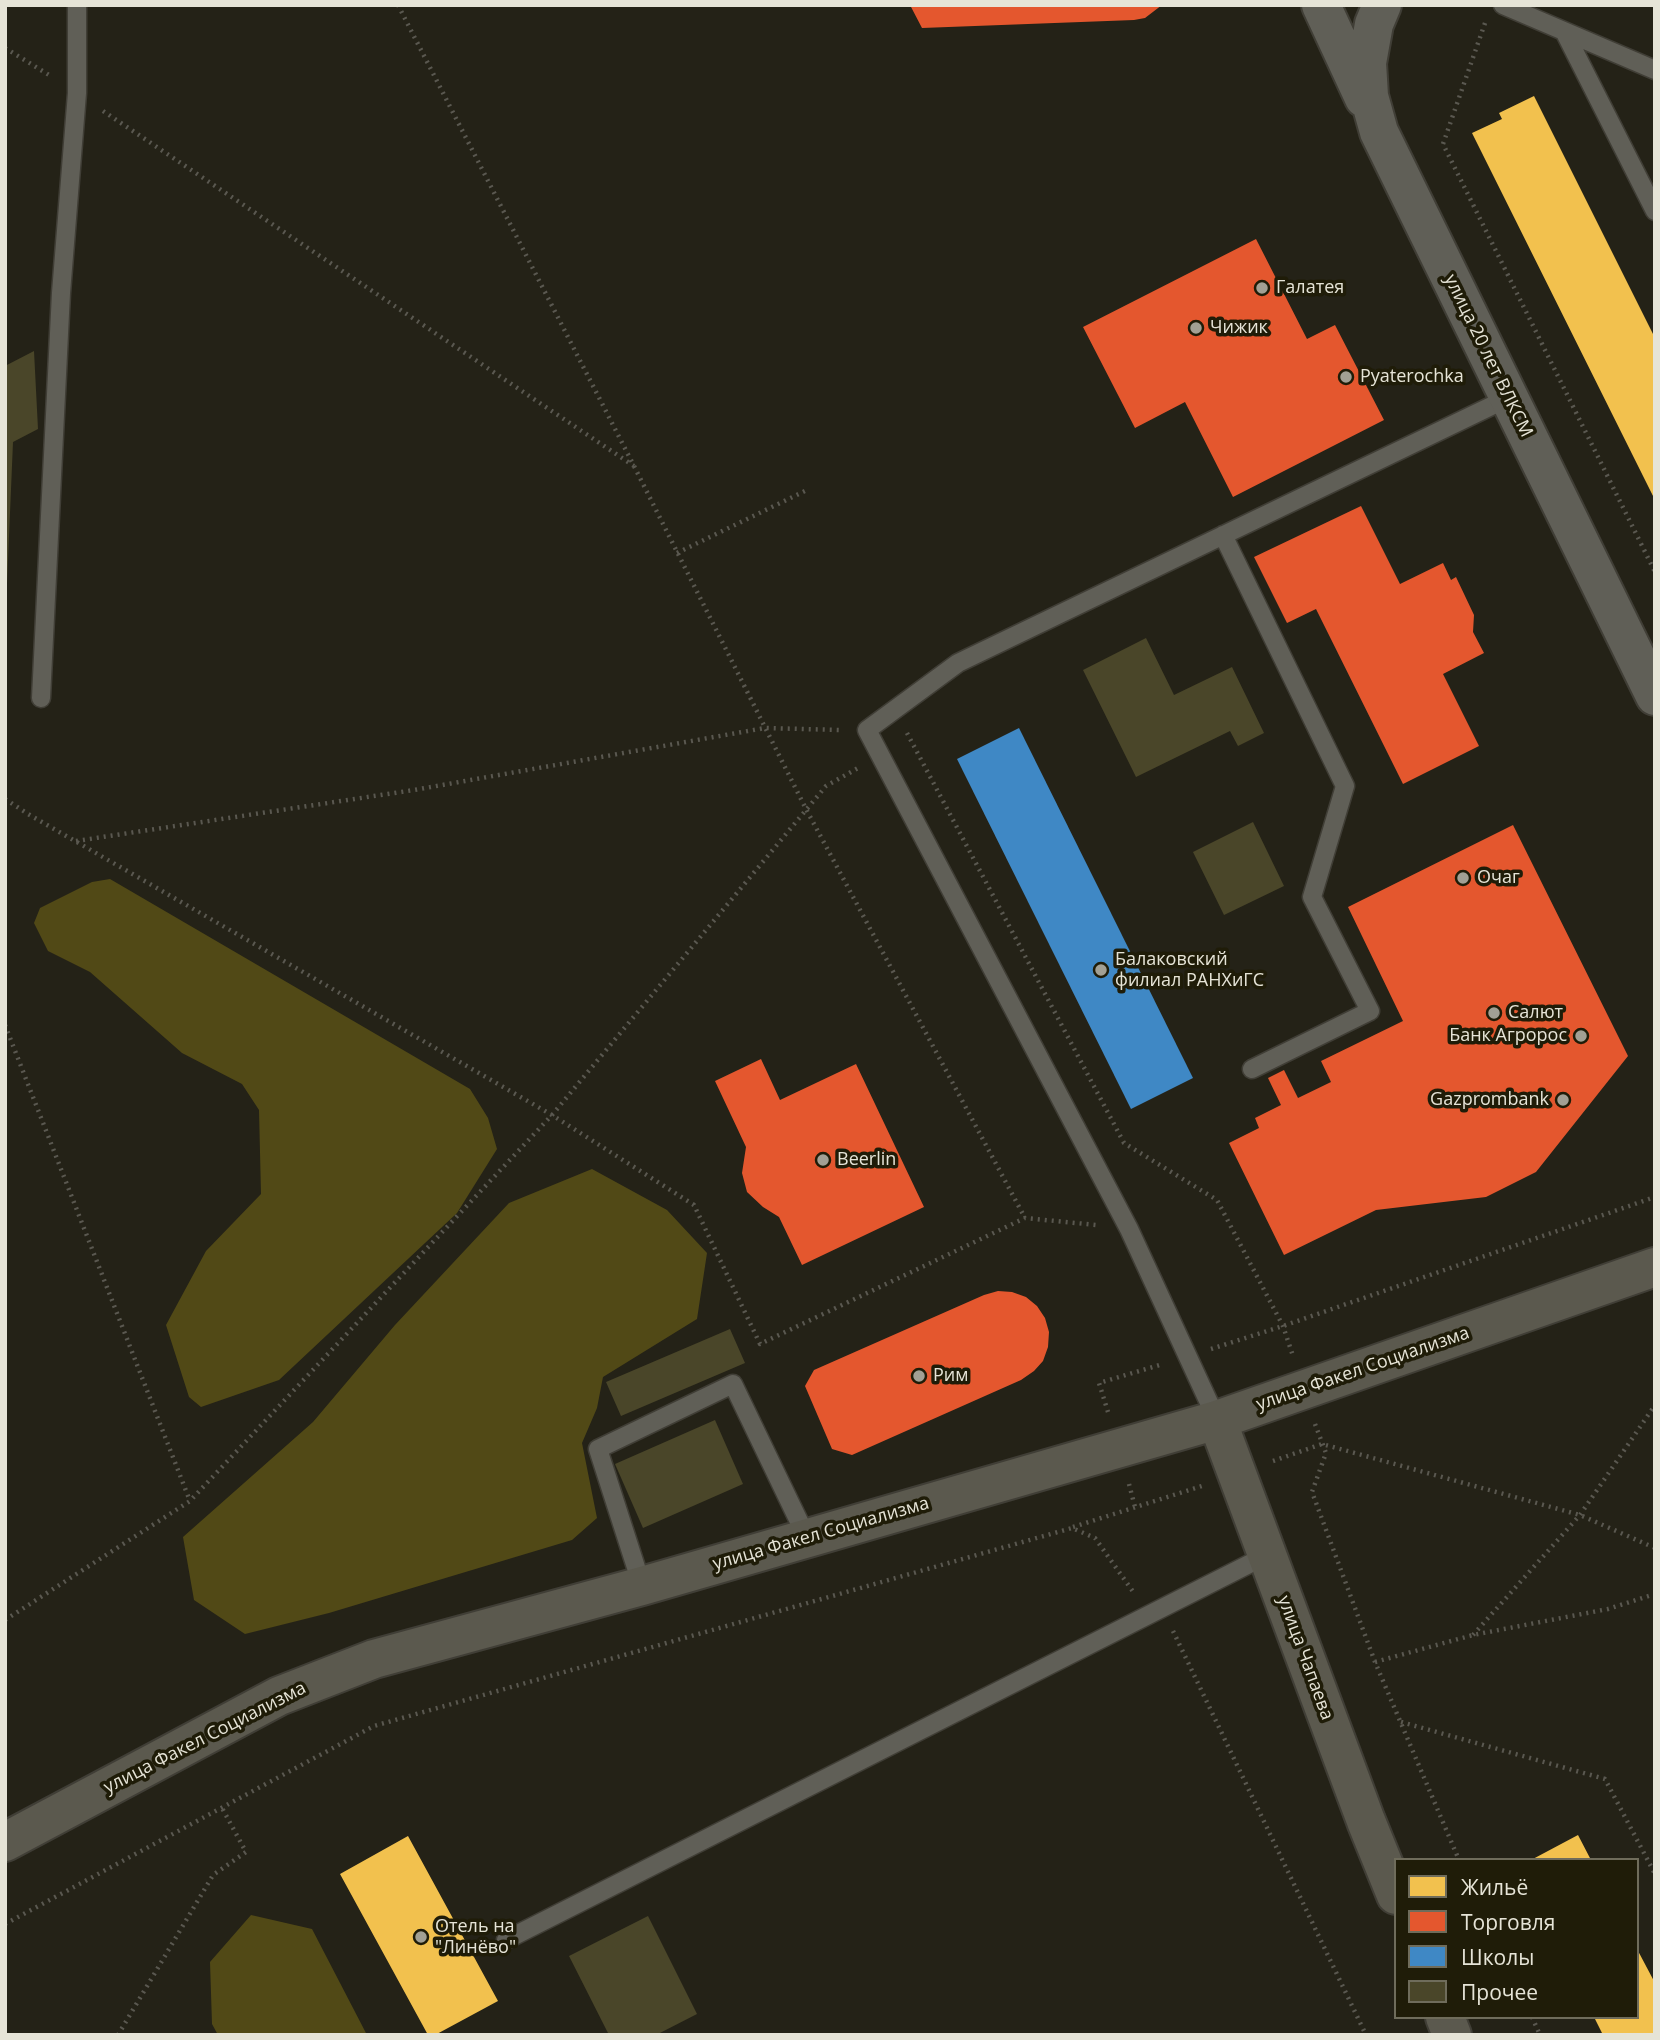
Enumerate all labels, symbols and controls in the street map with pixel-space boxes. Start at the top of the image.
street label: улица 20 лет ВЛКСМ [1439,271,1537,441]
place label: Галатея [1276,277,1344,299]
marker: Галатея [1254,280,1270,296]
place label: Чижик [1210,317,1268,339]
marker: Чижик [1188,320,1204,336]
place label: Pyaterochka [1360,366,1464,388]
marker: Pyaterochka [1338,369,1354,385]
place label: Очаг [1477,867,1520,889]
marker: Очаг [1455,870,1471,886]
place label: Балаковский филиал РАНХиГС [1115,949,1264,992]
marker: Балаковский филиал РАНХиГС [1093,962,1109,978]
place label: Салют [1508,1002,1563,1024]
marker: Салют [1486,1005,1502,1021]
place label: Банк Агророс [1449,1025,1567,1047]
marker: Банк Агророс [1573,1028,1589,1044]
place label: Gazprombank [1430,1089,1549,1111]
marker: Gazprombank [1555,1092,1571,1108]
place label: Beerlin [837,1149,896,1171]
marker: Beerlin [815,1152,831,1168]
street label: улица Факел Социализма [1254,1322,1472,1416]
place label: Рим [933,1365,968,1387]
marker: Рим [911,1368,927,1384]
street label: улица Факел Социализма [710,1493,932,1575]
street label: улица Чапаева [1272,1593,1338,1723]
street label: улица Факел Социализма [100,1678,310,1798]
legend [1394,1858,1639,2019]
text: Жильё [1461,1873,1528,1901]
text: Торговля [1461,1908,1555,1936]
place label: Отель на "Линёво" [435,1916,516,1958]
marker: Отель на "Линёво" [413,1929,429,1945]
text: Школы [1461,1943,1534,1971]
text: Прочее [1461,1978,1538,2006]

